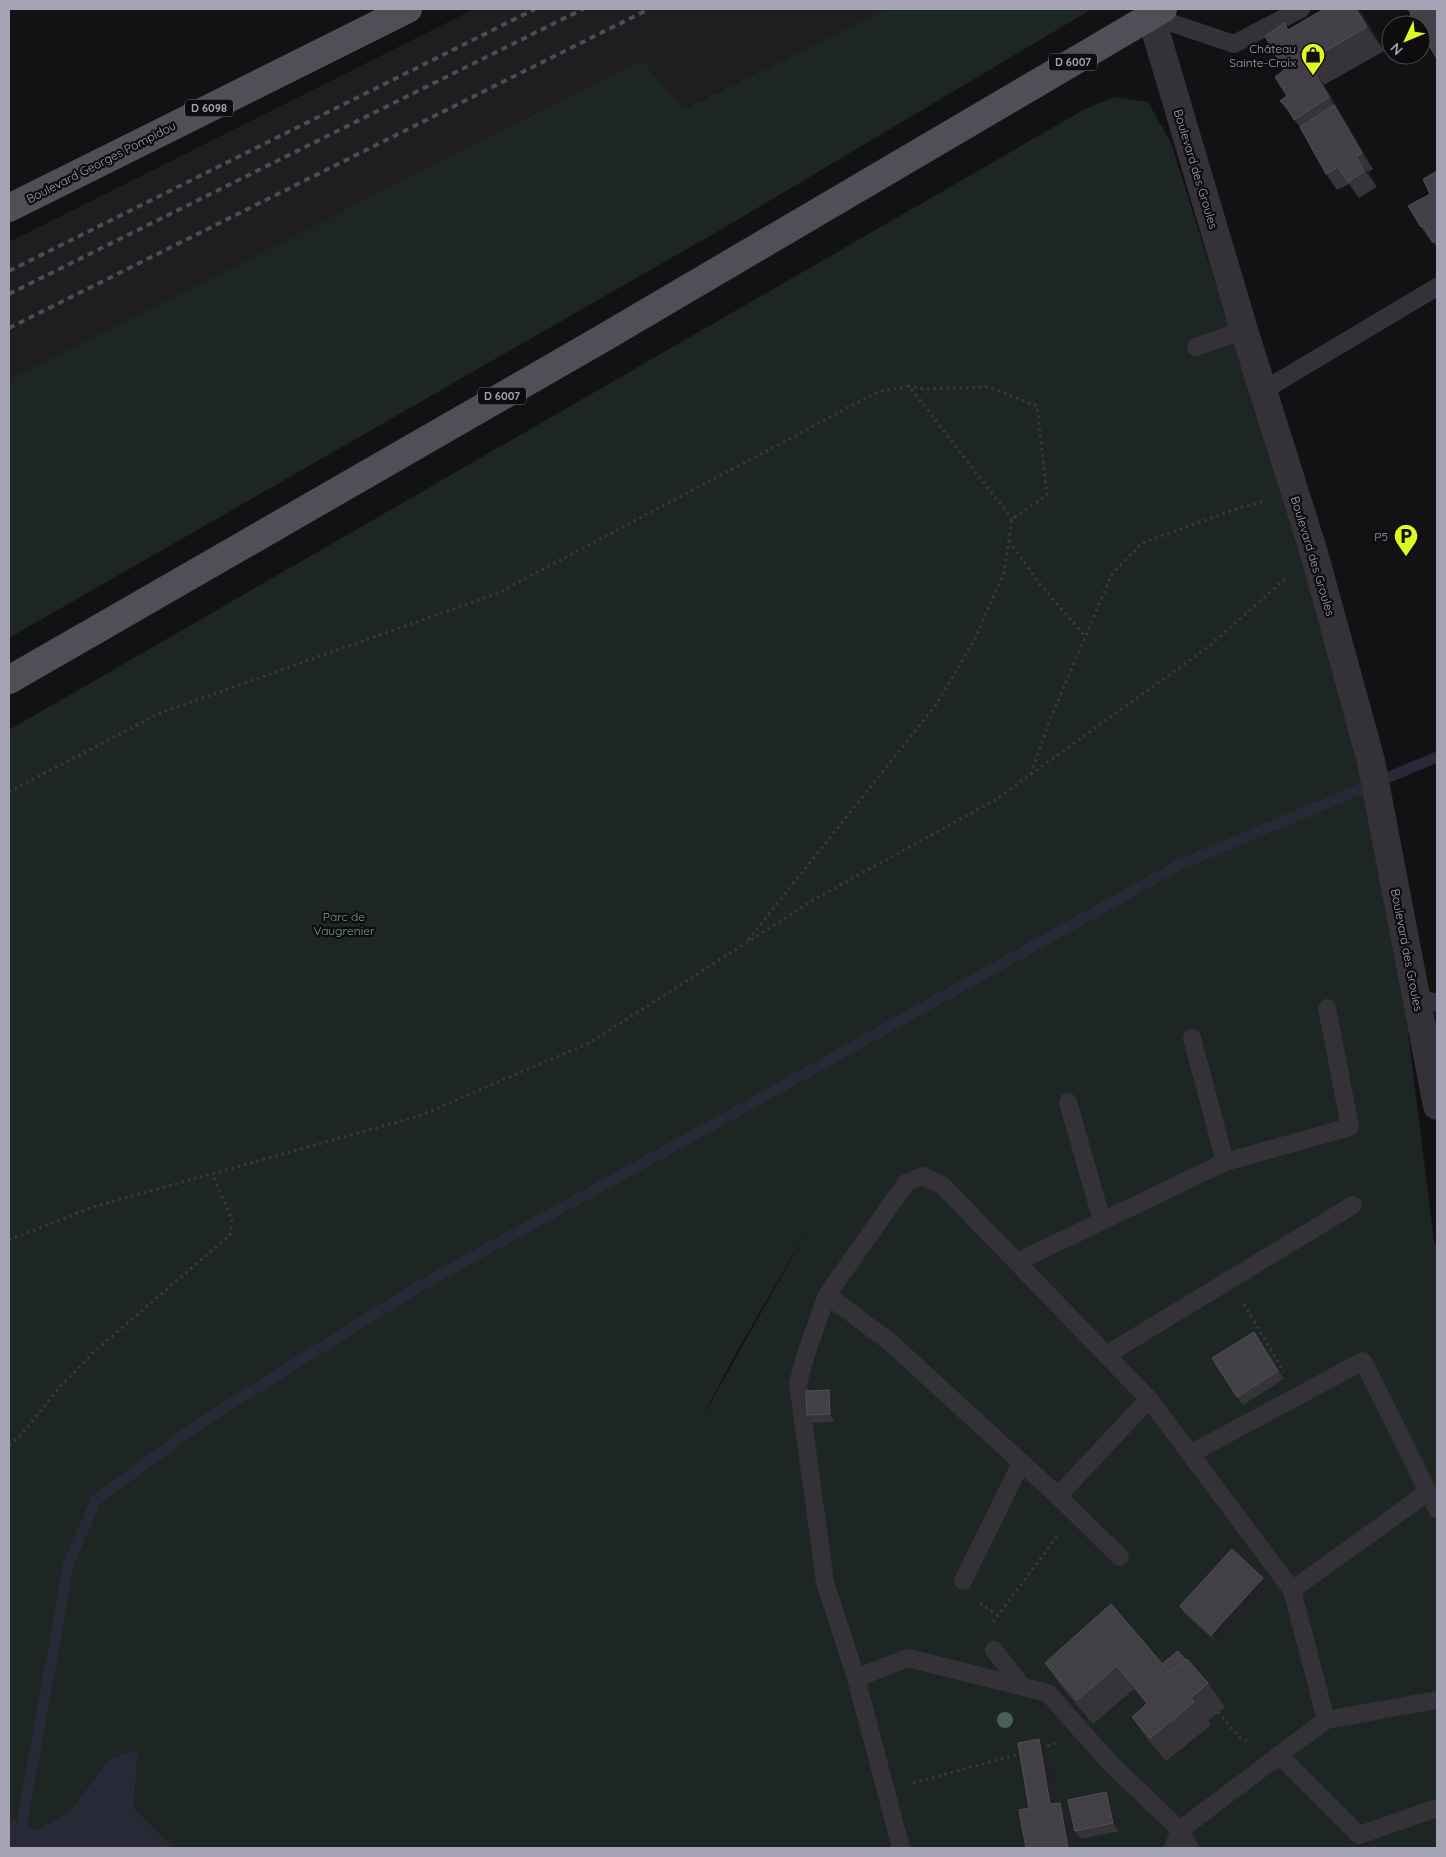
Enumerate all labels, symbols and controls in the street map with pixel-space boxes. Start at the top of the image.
north arrow [1381,15,1431,65]
text: N [1387,39,1407,59]
place label: Château Sainte-Croix [1229,41,1296,70]
shop icon: Château Sainte-Croix [1300,42,1326,76]
road number: D 6007 [1049,54,1097,70]
road number: D 6098 [185,100,233,116]
street label: Boulevard des Groules [1171,107,1221,231]
street label: Boulevard Georges Pompidou [24,118,178,206]
road number: D 6007 [478,388,526,404]
street label: Boulevard des Groules [1288,494,1338,618]
parking icon: P5 [1393,523,1419,557]
place label: P5 [1374,529,1388,544]
street label: Boulevard des Groules [1388,887,1426,1013]
park label: Parc de Vaugrenier [313,909,375,938]

